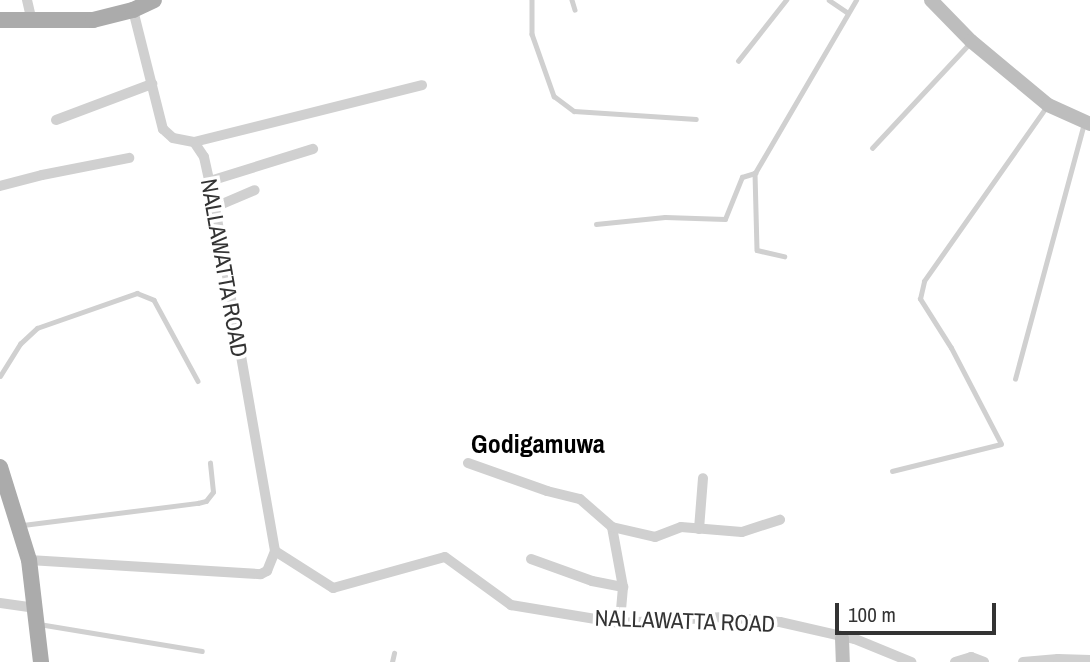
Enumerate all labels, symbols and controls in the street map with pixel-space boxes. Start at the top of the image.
street label: NALLAWATTA ROAD [195,176,253,360]
district label: Godigamuwa [471,428,605,460]
scale bar [838,588,999,632]
text: 100 m [848,600,896,629]
street label: NALLAWATTA ROAD [594,604,776,638]

